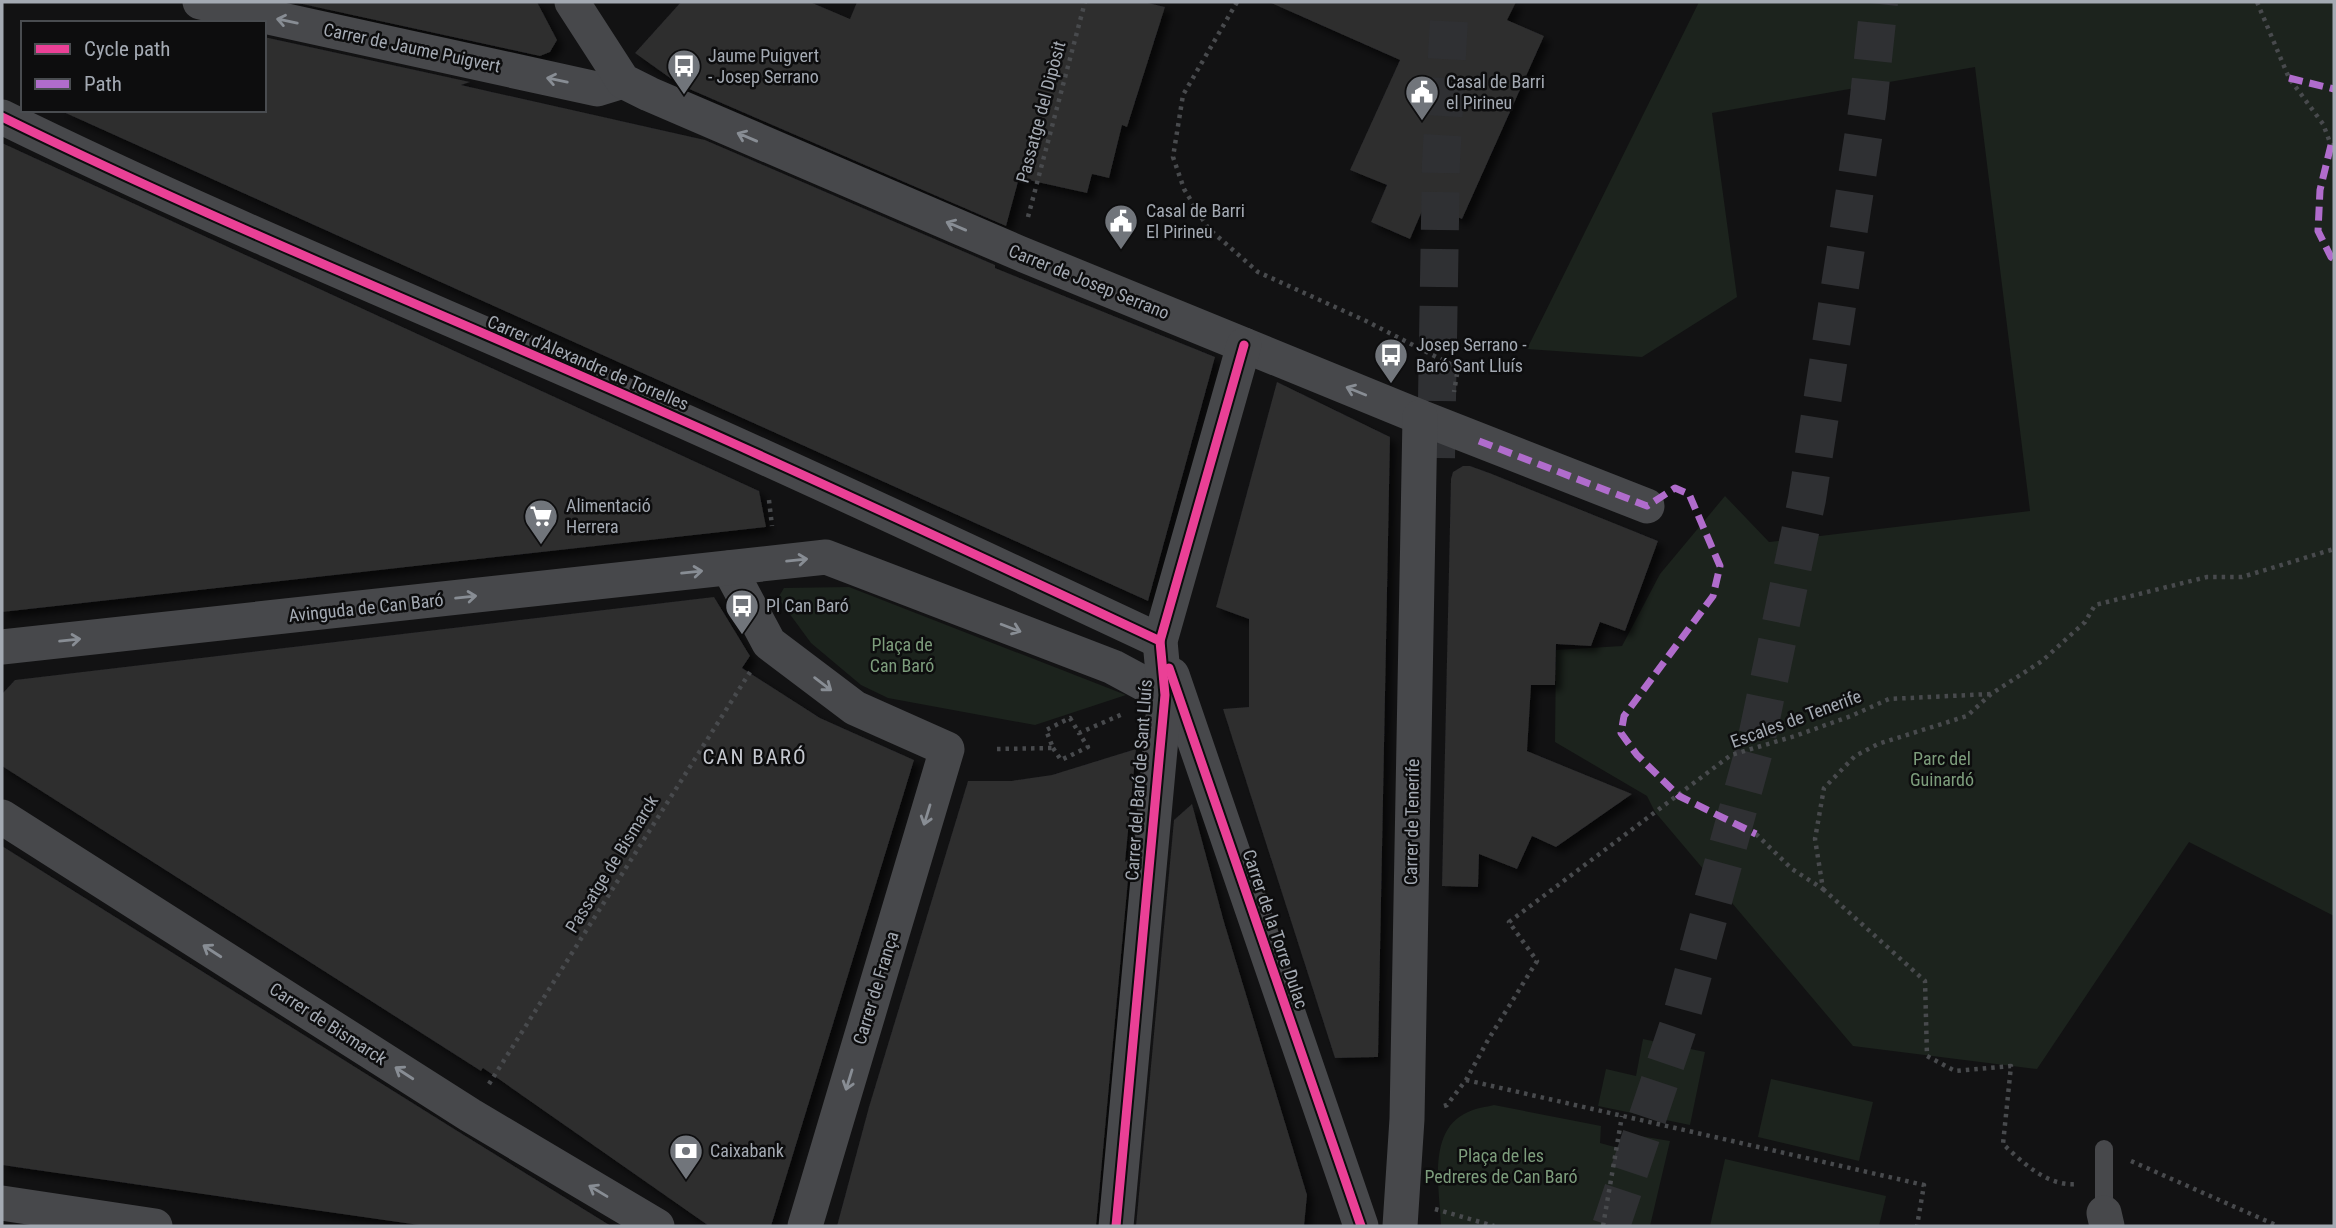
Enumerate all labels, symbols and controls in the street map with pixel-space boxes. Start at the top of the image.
one-way arrow [276,13,299,27]
street label: Carrer de Jaume Puigvert [322,18,502,77]
legend [21,21,266,112]
text: Cycle path [84,37,170,61]
street label: Passatge del Dipòsit [1011,39,1070,185]
place label: Jaume Puigvert - Josep Serrano [708,45,819,87]
bus stop icon: Jaume Puigvert - Josep Serrano [665,47,703,96]
place label: Casal de Barri el Pirineu [1446,71,1545,113]
text: Path [84,72,122,96]
one-way arrow [546,73,569,86]
public building icon: Casal de Barri el Pirineu [1403,73,1441,122]
one-way arrow [737,129,758,142]
place label: Casal de Barri El Pirineu [1146,200,1245,242]
public building icon: Casal de Barri El Pirineu [1102,202,1140,251]
one-way arrow [946,219,967,232]
street label: Carrer de Josep Serrano [1006,240,1173,323]
street label: Carrer d'Alexandre de Torrelles [484,311,692,415]
place label: Josep Serrano - Baró Sant Lluís [1416,334,1527,376]
bus stop icon: Josep Serrano - Baró Sant Lluís [1372,336,1410,385]
one-way arrow [1346,384,1368,397]
place label: Alimentació Herrera [566,495,651,537]
supermarket icon: Alimentació Herrera [522,497,560,546]
one-way arrow [785,553,808,566]
one-way arrow [681,565,703,578]
bus stop icon: Pl Can Baró [723,587,761,636]
street label: Avinguda de Can Baró [287,589,444,626]
one-way arrow [454,590,477,603]
place label: Pl Can Baró [766,595,849,616]
one-way arrow [1000,623,1022,636]
one-way arrow [58,633,80,646]
park label: Plaça de Can Baró [870,634,934,676]
one-way arrow [813,677,832,691]
street label: Carrer del Baró de Sant Lluís [1121,679,1156,881]
street label: Escales de Tenerife [1728,685,1864,752]
district label: CAN BARÓ [702,745,808,769]
park label: Parc del Guinardó [1910,748,1974,790]
street label: Carrer de Tenerife [1400,759,1423,885]
street label: Passatge de Bismarck [561,791,662,936]
one-way arrow [920,804,933,826]
street label: Carrer de la Torre Dulac [1238,847,1313,1011]
street label: Carrer de França [848,929,903,1047]
one-way arrow [203,943,222,958]
street label: Carrer de Bismarck [266,978,391,1069]
one-way arrow [395,1065,414,1080]
one-way arrow [841,1069,854,1091]
bank icon: Caixabank [667,1132,705,1181]
place label: Caixabank [710,1140,784,1161]
park label: Plaça de les Pedreres de Can Baró [1424,1145,1578,1187]
one-way arrow [589,1184,609,1198]

